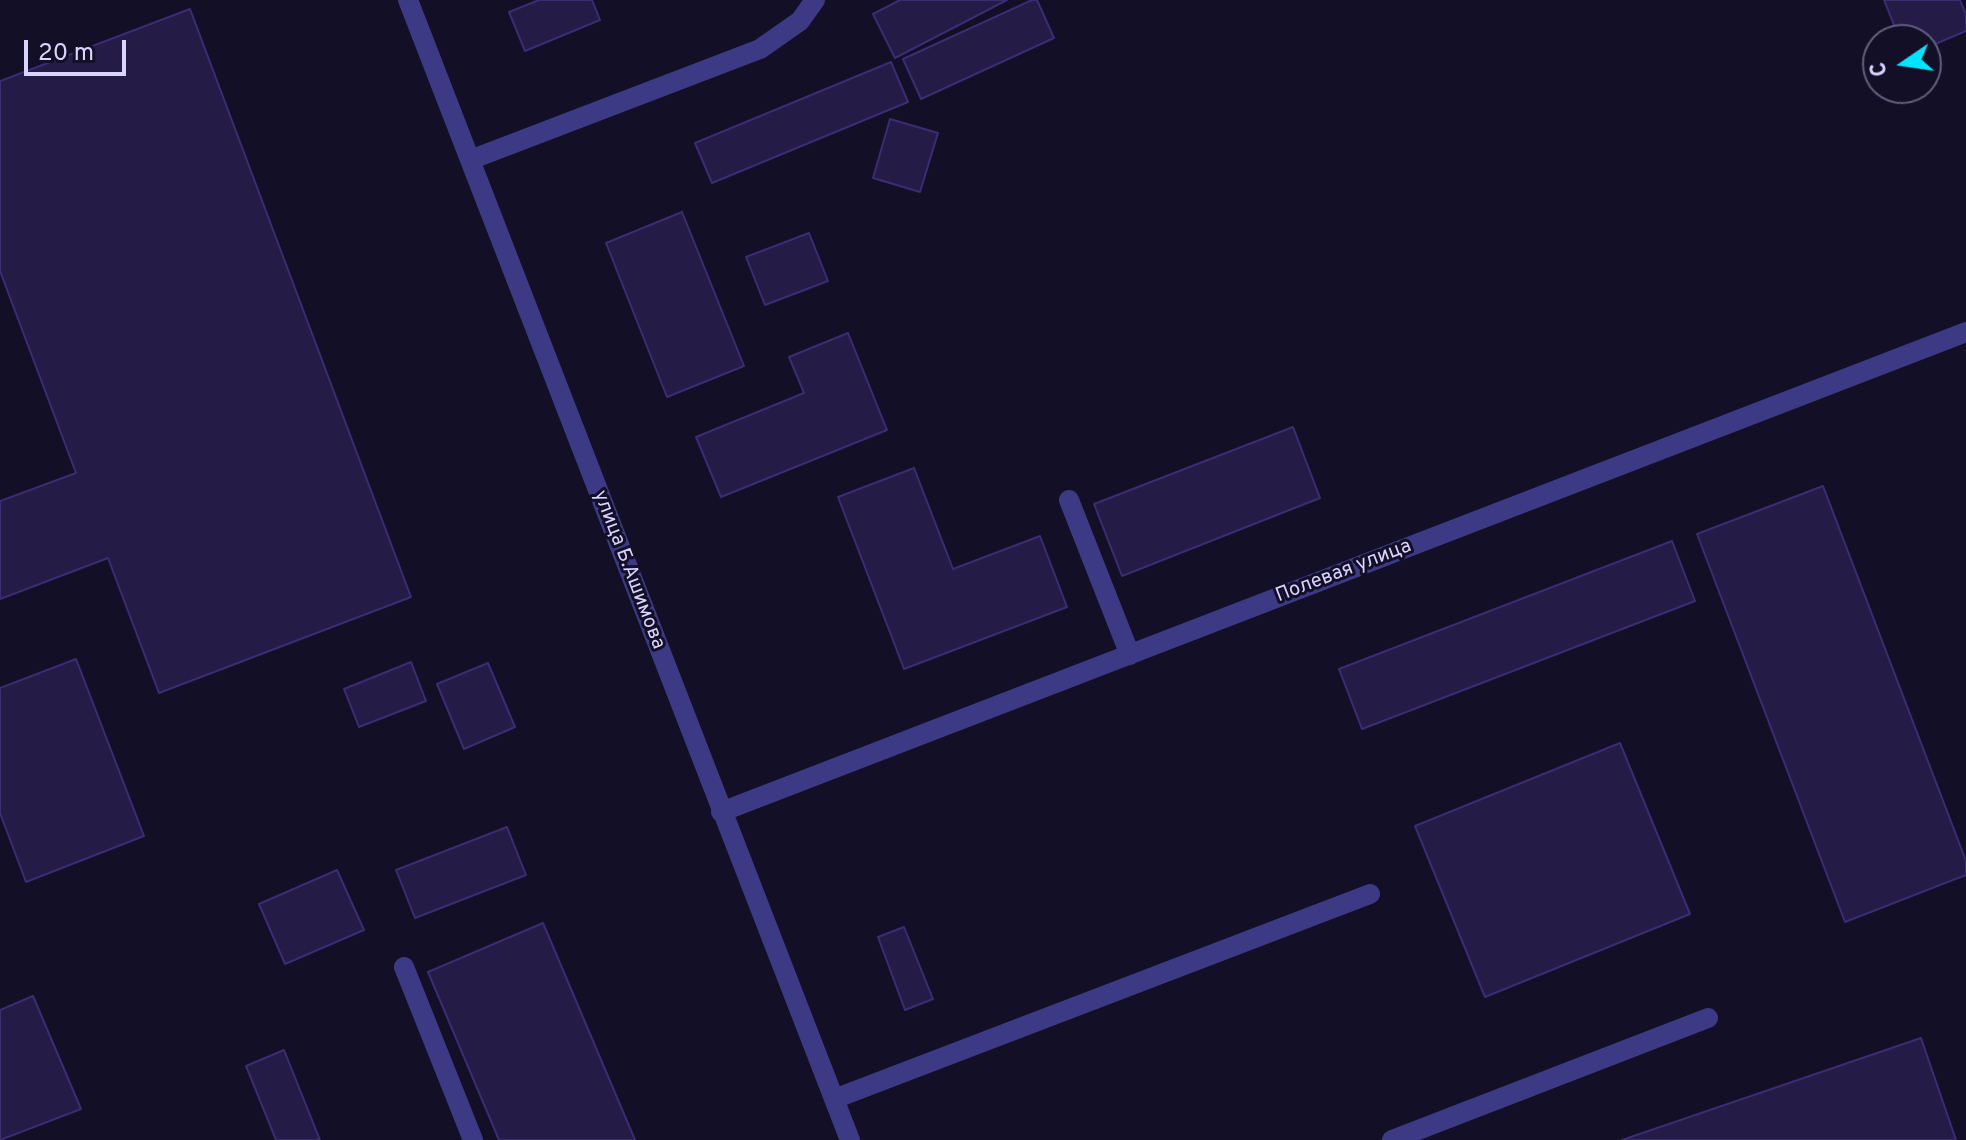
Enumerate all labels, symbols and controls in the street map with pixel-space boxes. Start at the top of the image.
scale bar [28,24,130,74]
north arrow [1862,24,1942,104]
text: 20 m [38,39,94,69]
text: С [1865,59,1895,79]
street label: улица Б.Ашимова [587,487,669,653]
street label: Полевая улица [1273,535,1415,609]

